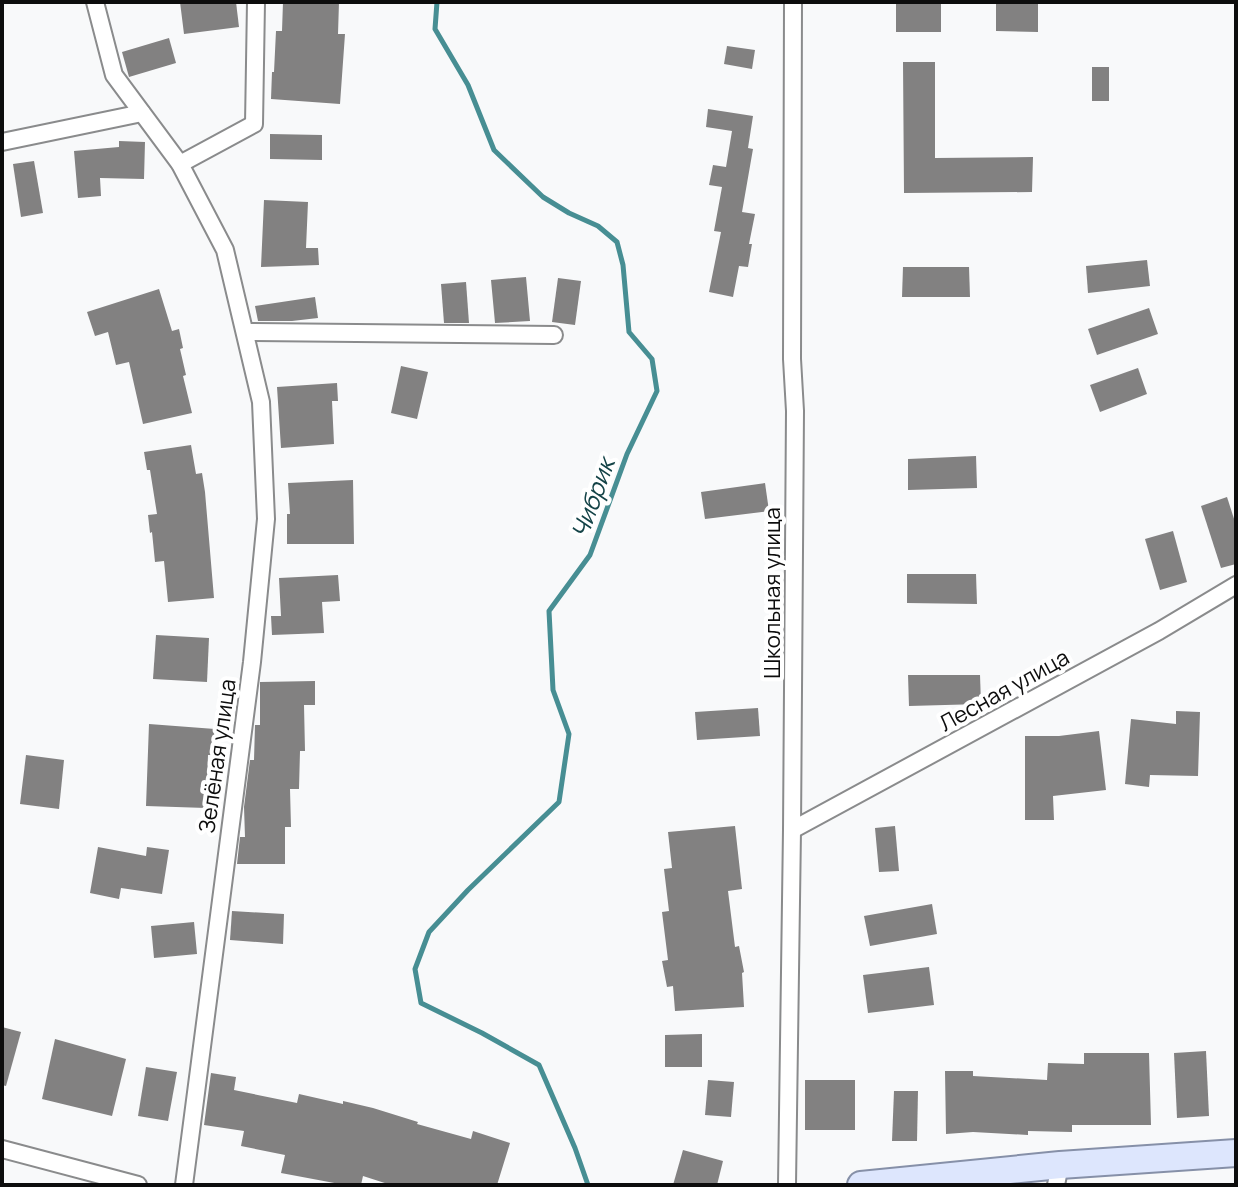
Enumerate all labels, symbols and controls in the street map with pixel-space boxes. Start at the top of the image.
water label: Чибрик [562,450,623,543]
street label: Школьная улица [757,507,787,679]
street label: Лесная улица [934,642,1074,738]
street label: Зелёная улица [191,677,243,835]

